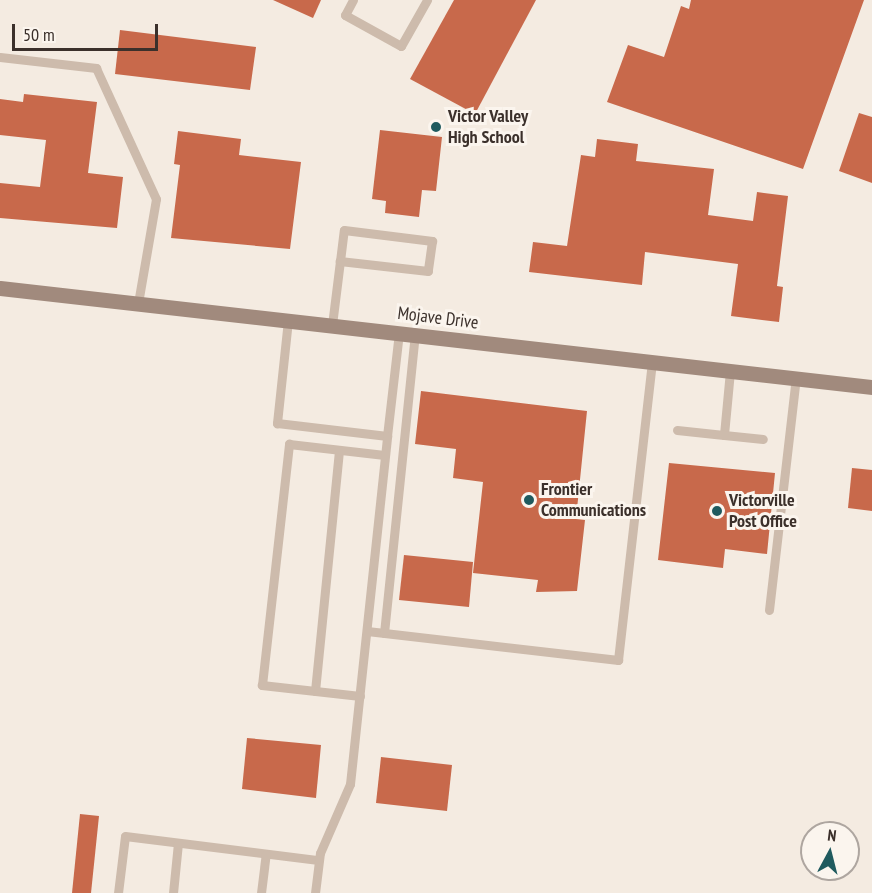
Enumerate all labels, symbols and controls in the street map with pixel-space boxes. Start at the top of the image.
scale bar [15,12,160,50]
text: 50 m [23,23,55,46]
place label: Victor Valley High School [448,106,529,148]
marker: Victor Valley High School [429,120,443,134]
street label: Mojave Drive [396,302,480,334]
place label: Frontier Communications [541,479,646,522]
place label: Victorville Post Office [729,490,797,532]
marker: Frontier Communications [522,493,536,507]
marker: Victorville Post Office [710,504,724,518]
north arrow [800,821,860,881]
text: N [826,825,837,846]

